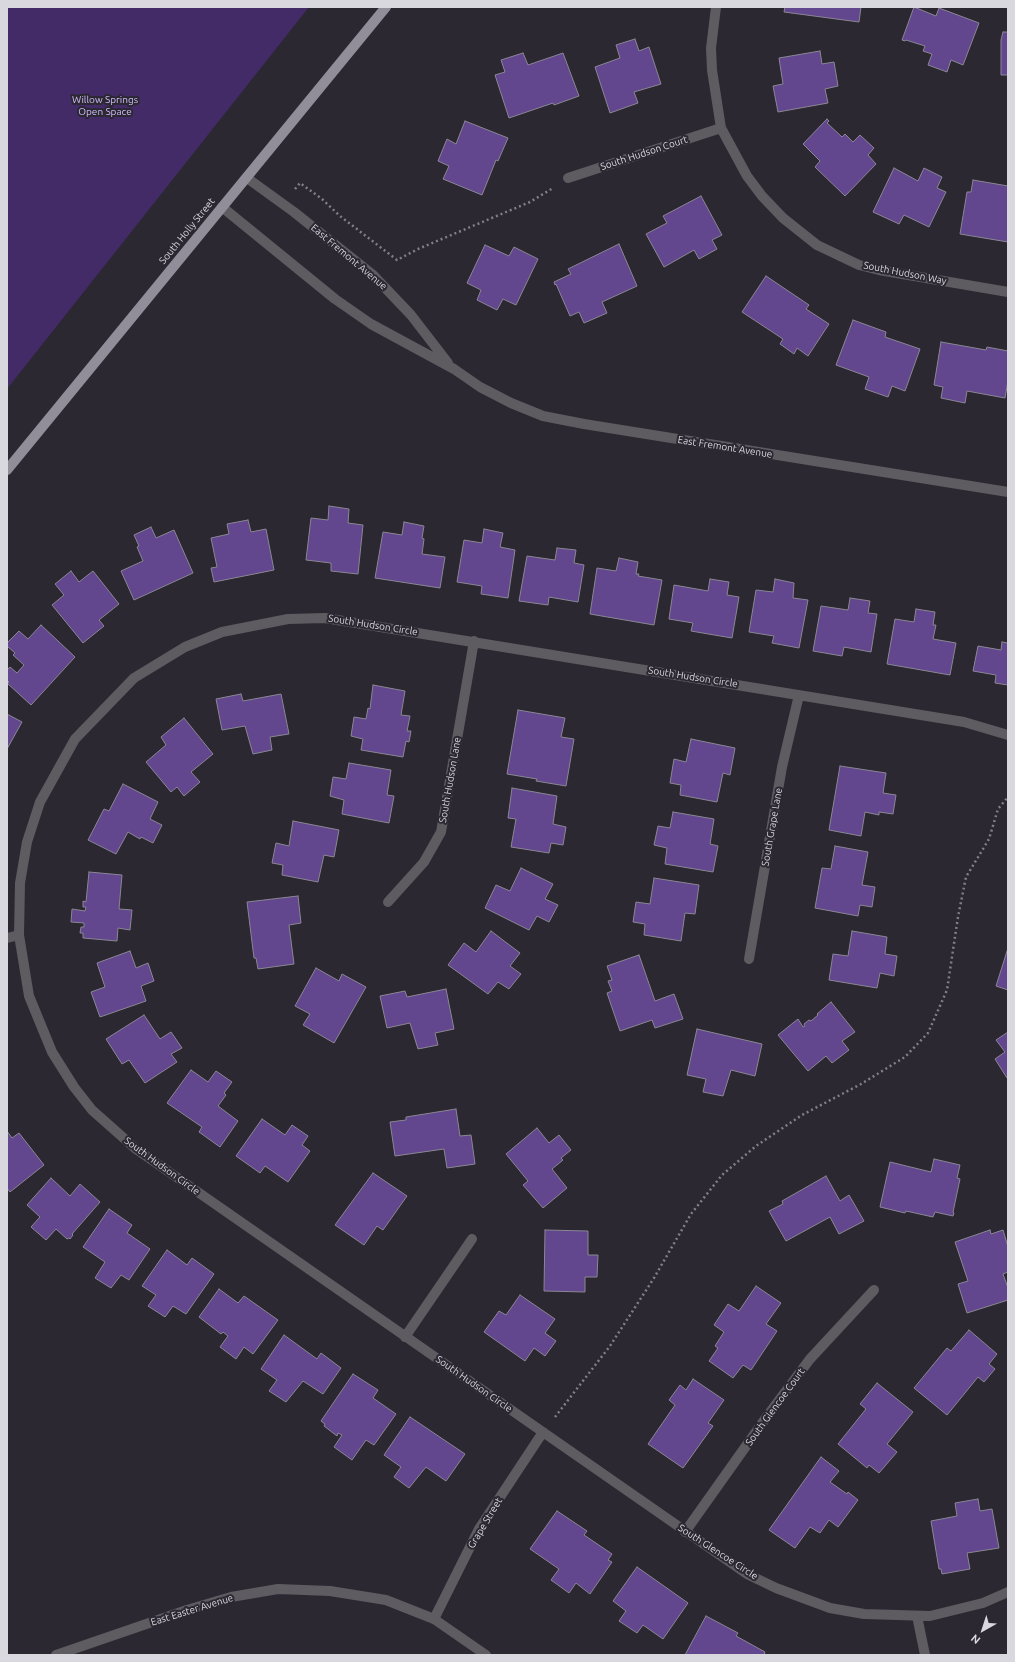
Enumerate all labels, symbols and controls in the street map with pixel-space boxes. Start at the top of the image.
park label: Willow Springs Open Space [72,94,138,118]
street label: South Hudson Court [599,133,689,173]
street label: South Holly Street [157,195,217,267]
street label: East Fremont Avenue [308,222,390,292]
street label: South Hudson Way [862,259,948,287]
street label: East Fremont Avenue [677,434,773,460]
street label: South Hudson Circle [327,612,419,638]
street label: South Hudson Circle [647,664,739,690]
street label: South Hudson Lane [437,736,463,824]
street label: South Grape Lane [759,787,785,867]
street label: South Hudson Circle [122,1135,202,1197]
street label: South Hudson Circle [433,1353,515,1415]
street label: South Glencoe Court [743,1366,807,1448]
street label: Grape Street [465,1495,505,1551]
street label: South Glencoe Circle [676,1522,760,1582]
street label: East Easter Avenue [149,1592,235,1628]
north arrow [963,1610,1003,1650]
text: N [968,1632,982,1647]

